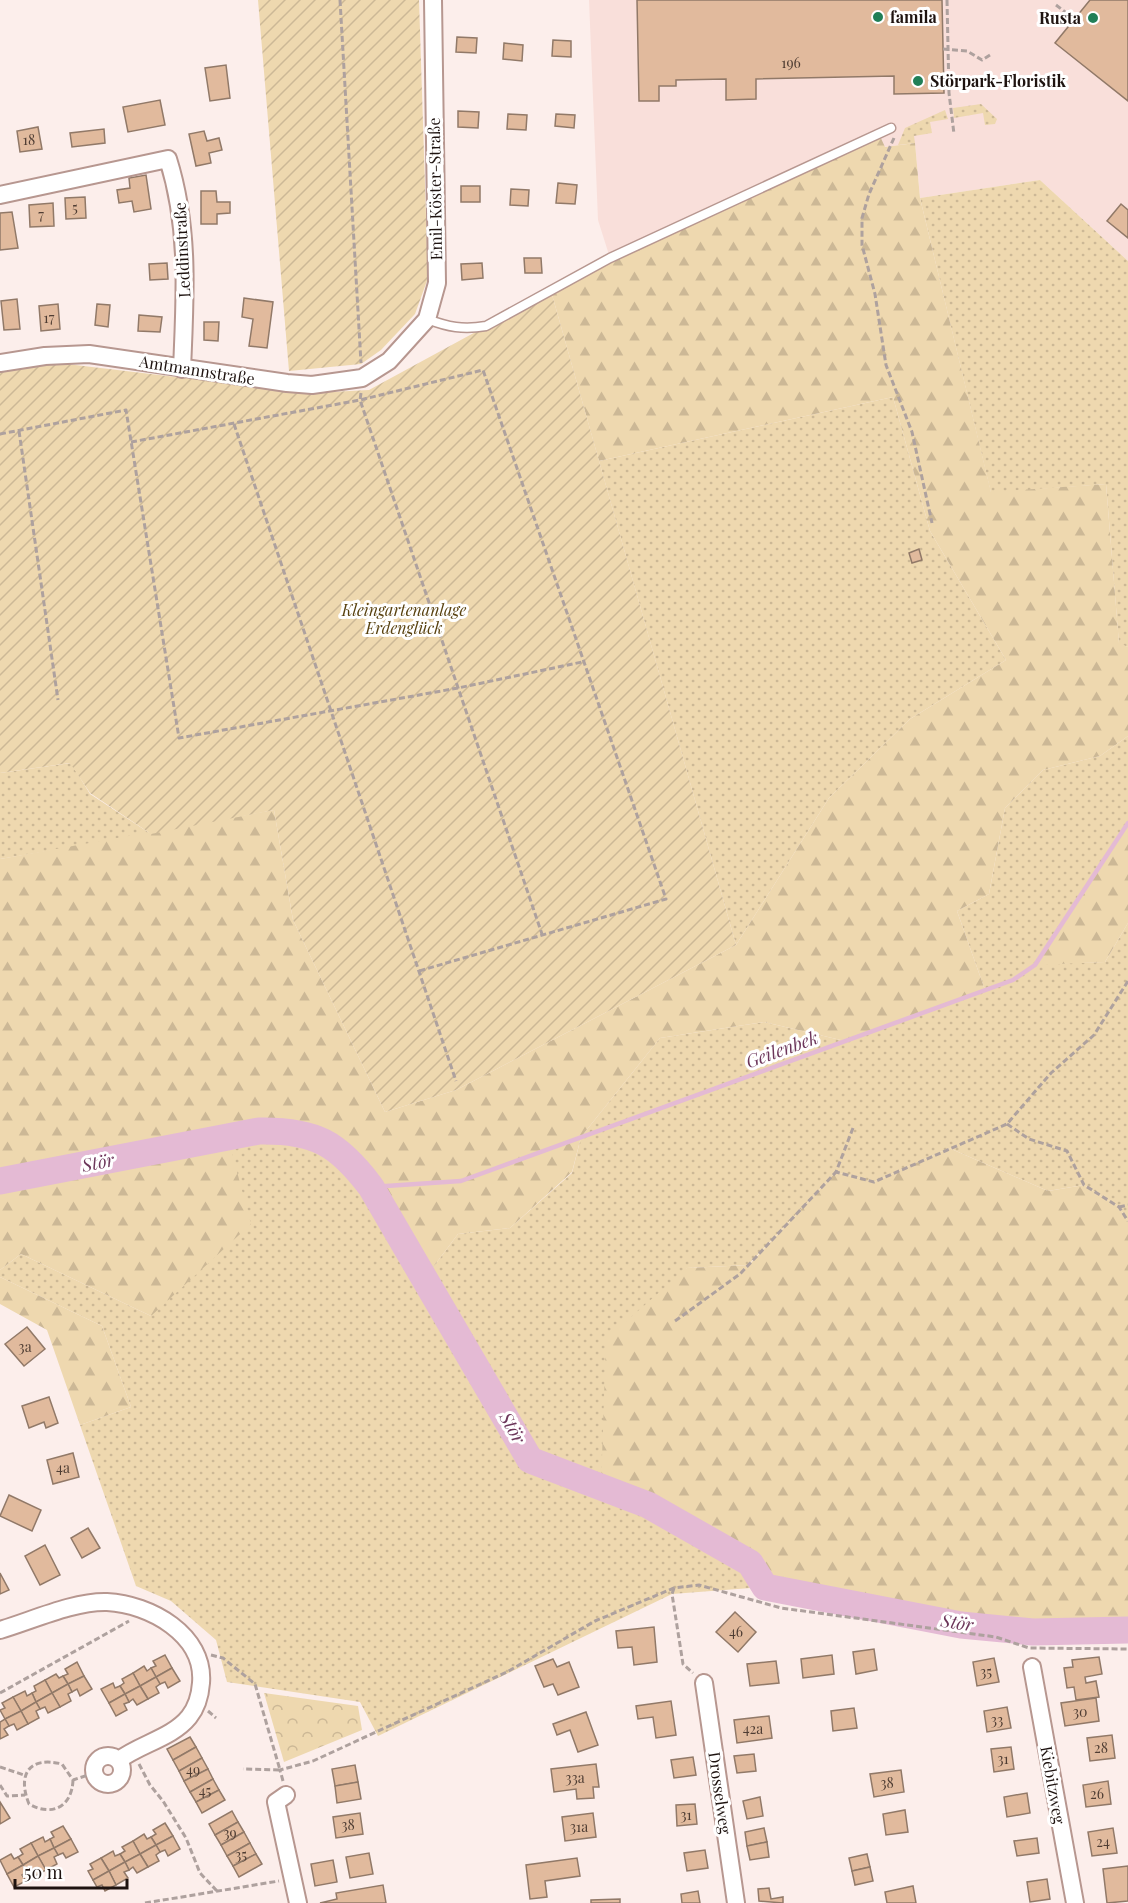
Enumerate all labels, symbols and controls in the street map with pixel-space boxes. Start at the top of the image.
place label: famila [890,6,937,27]
place label: Rusta [1039,7,1082,28]
marker: famila [871,10,885,24]
marker: Rusta [1086,11,1100,25]
house number: 196 [781,53,801,72]
place label: Störpark-Floristik [930,70,1067,91]
marker: Störpark-Floristik [911,74,925,88]
street label: Emil-Köster-Straße [423,117,446,261]
house number: 18 [23,130,35,149]
house number: 5 [72,198,78,217]
street label: Leddinstraße [169,202,194,298]
house number: 7 [38,205,44,224]
house number: 17 [44,308,55,327]
street label: Amtmannstraße [137,350,256,389]
park label: Kleingartenanlage Erdenglück [341,599,466,638]
water label: Geilenbek [742,1025,821,1073]
water label: Stör [79,1147,117,1177]
house number: 3a [18,1337,32,1356]
water label: Stör [494,1407,532,1449]
house number: 4a [56,1458,70,1477]
water label: Stör [938,1607,976,1637]
house number: 46 [729,1622,743,1641]
house number: 35 [980,1662,992,1681]
house number: 30 [1073,1702,1087,1721]
house number: 33 [991,1710,1003,1729]
house number: 42a [743,1719,763,1738]
house number: 28 [1094,1738,1108,1757]
street label: Kiebitzweg [1036,1744,1071,1826]
house number: 31 [997,1749,1009,1768]
street label: Drosselweg [704,1750,737,1836]
house number: 49 [186,1760,200,1779]
house number: 33a [565,1768,585,1787]
house number: 38 [880,1773,894,1792]
house number: 45 [199,1781,212,1800]
house number: 26 [1090,1784,1104,1803]
house number: 31 [680,1805,692,1824]
house number: 38 [341,1815,355,1834]
house number: 31a [570,1817,588,1836]
house number: 39 [223,1823,237,1842]
house number: 24 [1096,1832,1110,1851]
house number: 35 [235,1845,247,1864]
scale bar [15,1852,128,1890]
text: 50 m [24,1860,63,1884]

